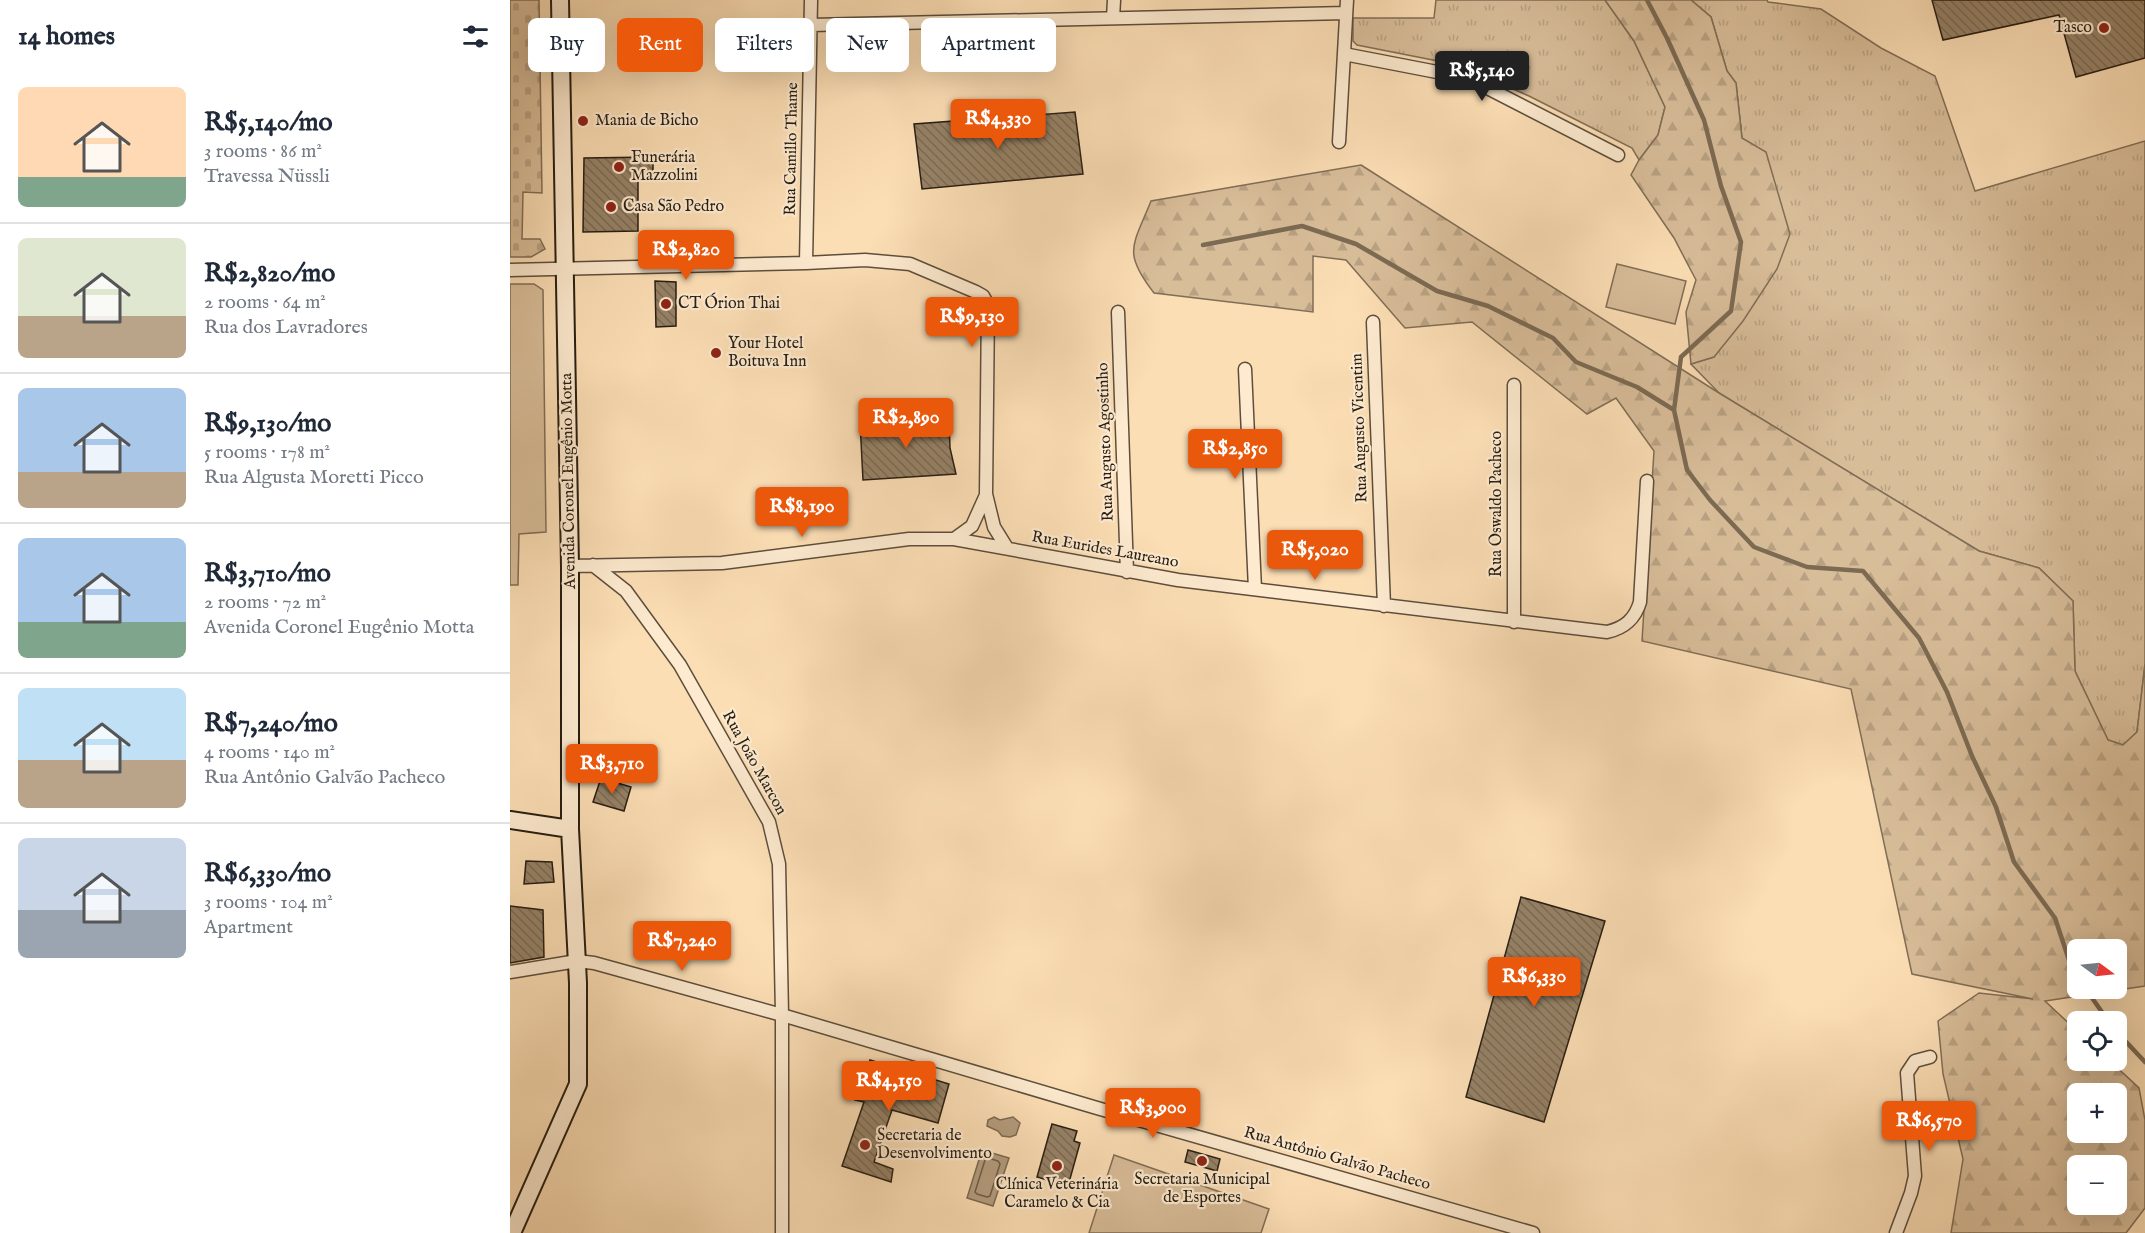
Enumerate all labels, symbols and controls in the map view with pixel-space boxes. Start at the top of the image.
chip: Buy [528,18,605,72]
chip: Rent [617,18,703,72]
chip: Filters [715,18,814,72]
chip: New [826,18,909,72]
chip: Apartment [921,18,1056,72]
place label: Tasco [2054,18,2092,38]
text: 14 homes [18,20,115,53]
icon: filters [459,20,492,53]
marker: Tasco [2097,21,2111,35]
pin: R$5,140 [1427,51,1537,102]
text: R$5,140 [1449,58,1515,83]
street label: Rua Camillo Thame [781,82,803,216]
pin: R$4,330 [943,99,1053,150]
text: R$5,140/mo [204,106,332,139]
text: R$4,330 [965,106,1031,131]
icon: home [66,111,138,183]
place label: Mania de Bicho [595,111,699,131]
marker: Mania de Bicho [576,114,590,128]
text: 3 rooms · 86 m² [204,139,322,164]
place label: Funerária Mazzolini [631,148,698,186]
marker: Funerária Mazzolini [612,160,626,174]
text: Travessa Nüssli [204,164,330,189]
place label: Casa São Pedro [623,197,724,217]
marker: Casa São Pedro [604,200,618,214]
pin: R$2,820 [631,230,741,281]
text: R$2,820 [652,237,720,262]
text: R$2,820/mo [204,257,335,290]
icon: home [66,262,138,334]
text: 2 rooms · 64 m² [204,290,326,315]
place label: CT Órion Thai [678,292,780,314]
marker: CT Órion Thai [659,297,673,311]
pin: R$9,130 [917,297,1027,348]
text: R$9,130 [940,304,1005,329]
text: Rua dos Lavradores [204,315,368,340]
place label: Your Hotel Boituva Inn [728,334,807,372]
marker: Your Hotel Boituva Inn [709,346,723,360]
street label: Rua Augusto Vicentim [1347,353,1373,503]
street label: Rua Augusto Agostinho [1093,362,1119,522]
street label: Avenida Coronel Eugênio Motta [557,373,581,590]
pin: R$2,890 [851,398,961,449]
text: R$2,890 [872,405,940,430]
text: R$9,130/mo [204,407,331,440]
icon: home [66,412,138,484]
pin: R$2,850 [1180,429,1290,480]
street label: Rua Oswaldo Pacheco [1487,430,1507,577]
text: R$2,850 [1202,436,1268,461]
text: 5 rooms · 178 m² [204,440,330,465]
text: Rua Algusta Moretti Picco [204,465,424,490]
pin: R$8,190 [747,487,857,538]
text: R$8,190 [769,494,835,519]
street label: Rua Eurides Laureano [1030,527,1181,573]
pin: R$5,020 [1260,530,1370,581]
text: R$5,020 [1281,537,1349,562]
text: R$3,710/mo [204,557,331,590]
icon: home [66,562,138,634]
text: 2 rooms · 72 m² [204,590,326,615]
text: Avenida Coronel Eugênio Motta [204,615,474,640]
text: R$7,240/mo [204,707,338,740]
street label: Rua João Marcon [717,707,791,819]
icon: home [66,712,138,784]
text: 4 rooms · 140 m² [204,740,335,765]
pin: R$3,710 [557,744,667,795]
text: R$3,710 [580,751,644,776]
text: Rua Antônio Galvão Pacheco [204,765,445,790]
text: R$6,330/mo [204,857,331,890]
icon: home [66,862,138,934]
text: 3 rooms · 104 m² [204,890,333,915]
text: Apartment [204,915,293,940]
pin: R$7,240 [627,921,737,972]
text: R$7,240 [647,928,717,953]
north arrow [2067,939,2127,999]
map controls [2067,939,2127,1215]
pin: R$6,330 [1479,957,1589,1008]
text: R$6,330 [1502,964,1566,989]
button: locate [2067,1011,2127,1071]
pin: R$4,150 [834,1061,944,1112]
text: R$4,150 [856,1068,922,1093]
button: + [2067,1083,2127,1143]
pin: R$3,900 [1098,1088,1208,1139]
text: R$3,900 [1119,1095,1187,1120]
pin: R$6,570 [1874,1101,1984,1152]
text: R$6,570 [1896,1108,1962,1133]
street label: Rua Antônio Galvão Pacheco [1241,1123,1433,1195]
place label: Secretaria de Desenvolvimento [877,1126,992,1164]
marker: Secretaria de Desenvolvimento [858,1138,872,1152]
marker: Secretaria Municipal de Esportes [1195,1154,1209,1168]
button: − [2067,1155,2127,1215]
marker: Clínica Veterinária Caramelo & Cia [1050,1159,1064,1173]
place label: Secretaria Municipal de Esportes [1134,1170,1270,1208]
place label: Clínica Veterinária Caramelo & Cia [996,1175,1118,1213]

